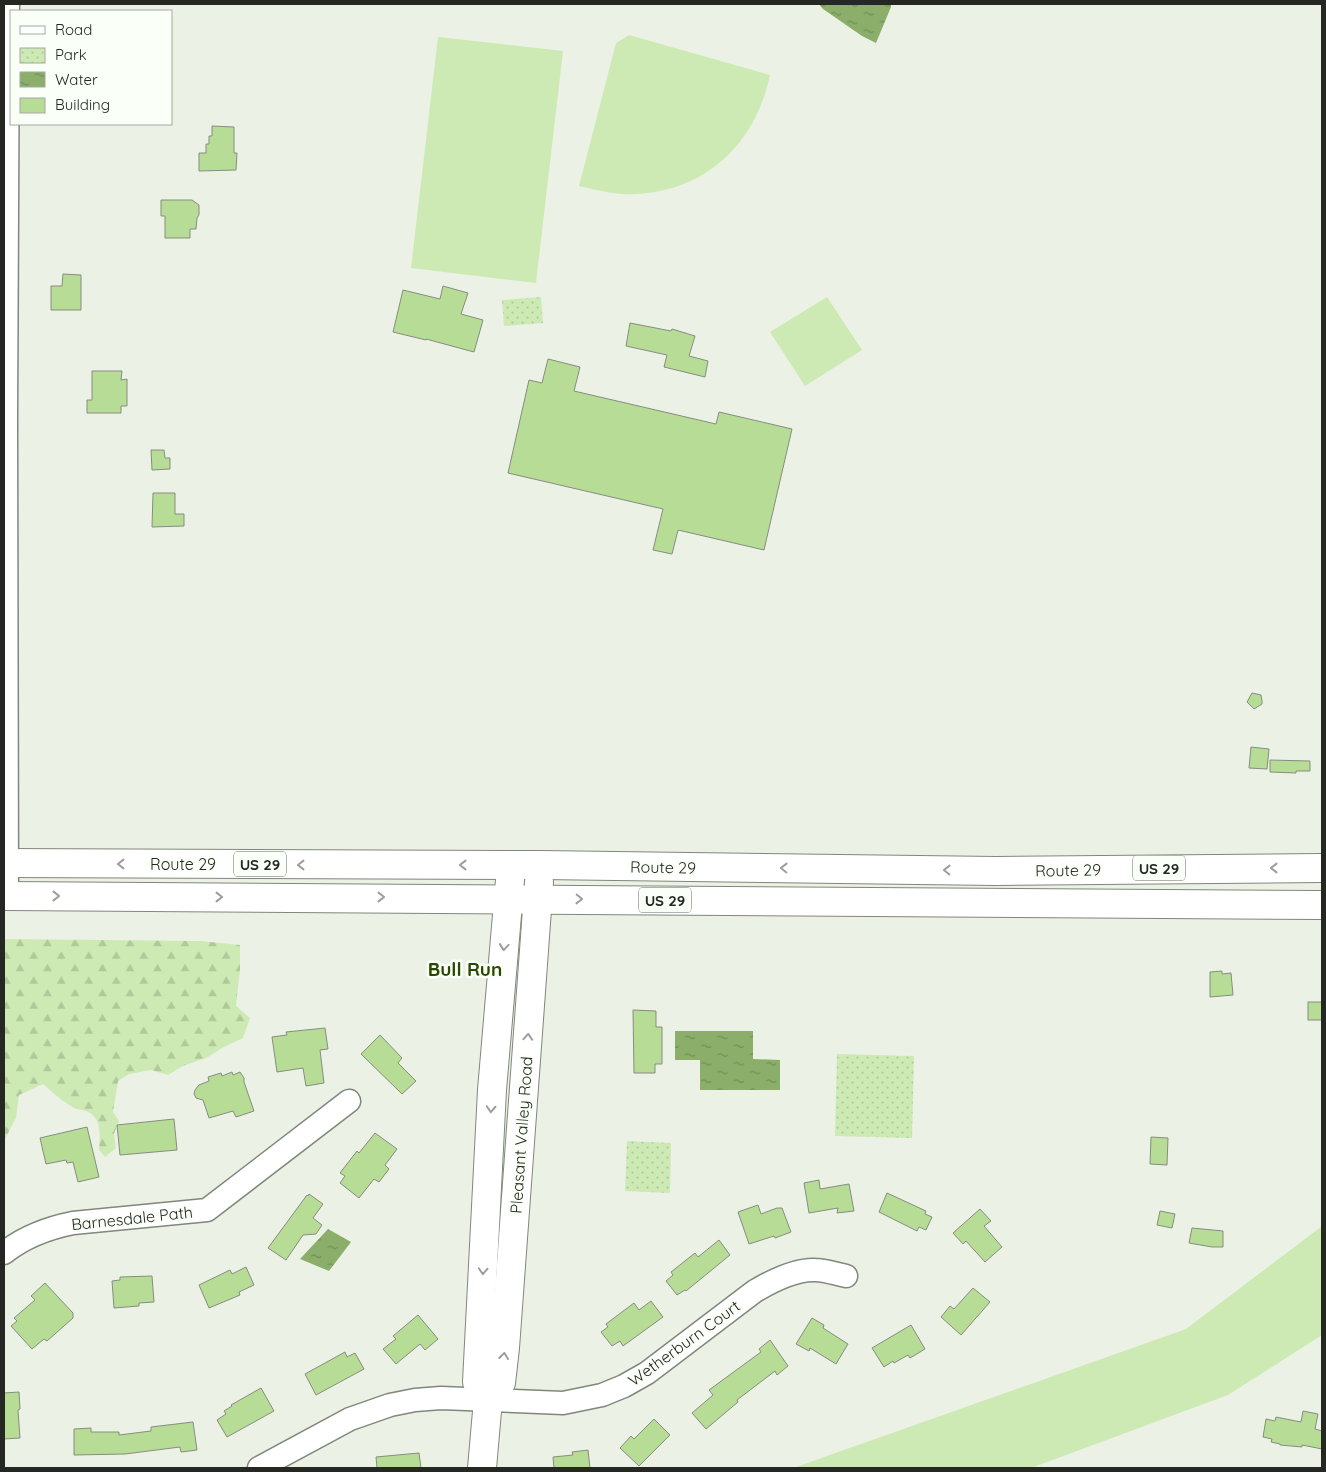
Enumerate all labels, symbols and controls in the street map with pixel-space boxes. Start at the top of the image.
legend [10,10,172,125]
text: Road [55,20,92,39]
text: Park [55,45,87,64]
text: Water [55,70,98,89]
text: Building [55,95,110,114]
road number: US 29 [234,852,286,876]
street label: Route 29 [150,854,216,874]
street label: Route 29 [630,856,696,878]
road number: US 29 [1133,856,1185,880]
one-way arrow [116,859,124,869]
street label: Route 29 [1035,859,1101,881]
one-way arrow [296,860,304,870]
one-way arrow [459,860,466,870]
one-way arrow [1269,862,1277,873]
one-way arrow [780,863,788,873]
one-way arrow [943,864,951,875]
road number: US 29 [639,888,691,912]
one-way arrow [52,891,60,901]
one-way arrow [215,892,223,902]
one-way arrow [377,892,385,903]
one-way arrow [575,894,583,904]
one-way arrow [498,943,509,951]
district label: Bull Run [428,957,502,981]
one-way arrow [522,1033,533,1041]
street label: Pleasant Valley Road [506,1056,536,1214]
one-way arrow [486,1105,497,1113]
street label: Barnesdale Path [70,1202,194,1234]
one-way arrow [478,1268,488,1275]
street label: Wetherburn Court [624,1296,744,1390]
one-way arrow [498,1352,509,1360]

